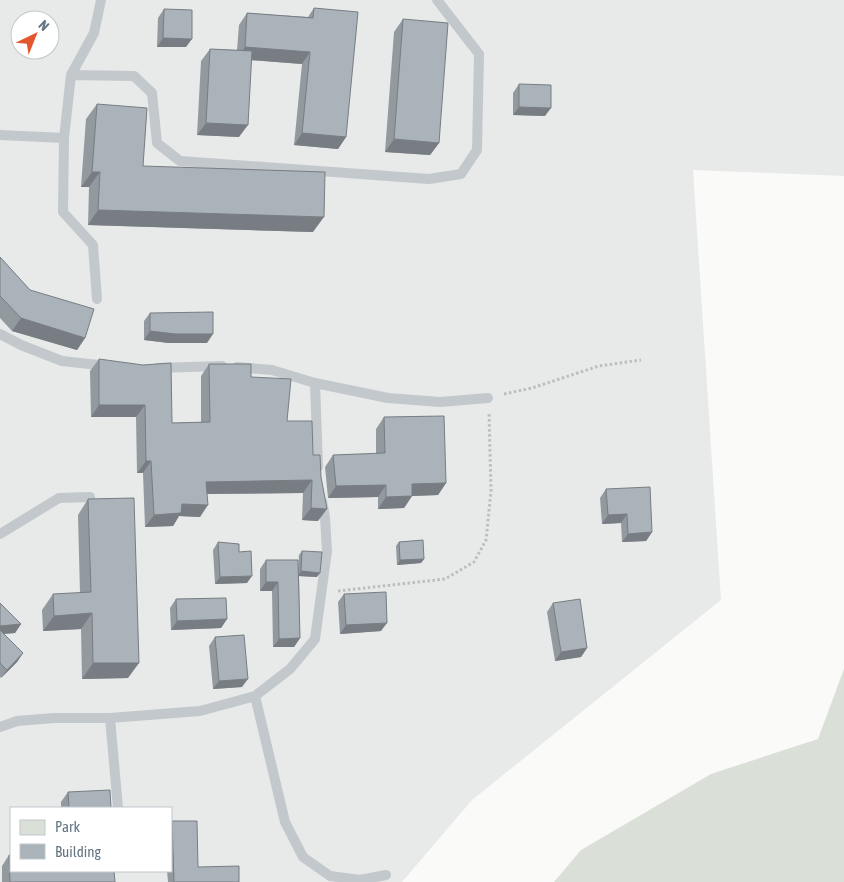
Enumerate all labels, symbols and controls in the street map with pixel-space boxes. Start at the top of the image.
north arrow [10,10,60,60]
text: N [35,17,52,34]
legend [10,807,172,872]
text: Park [55,818,80,835]
text: Building [55,843,101,860]

